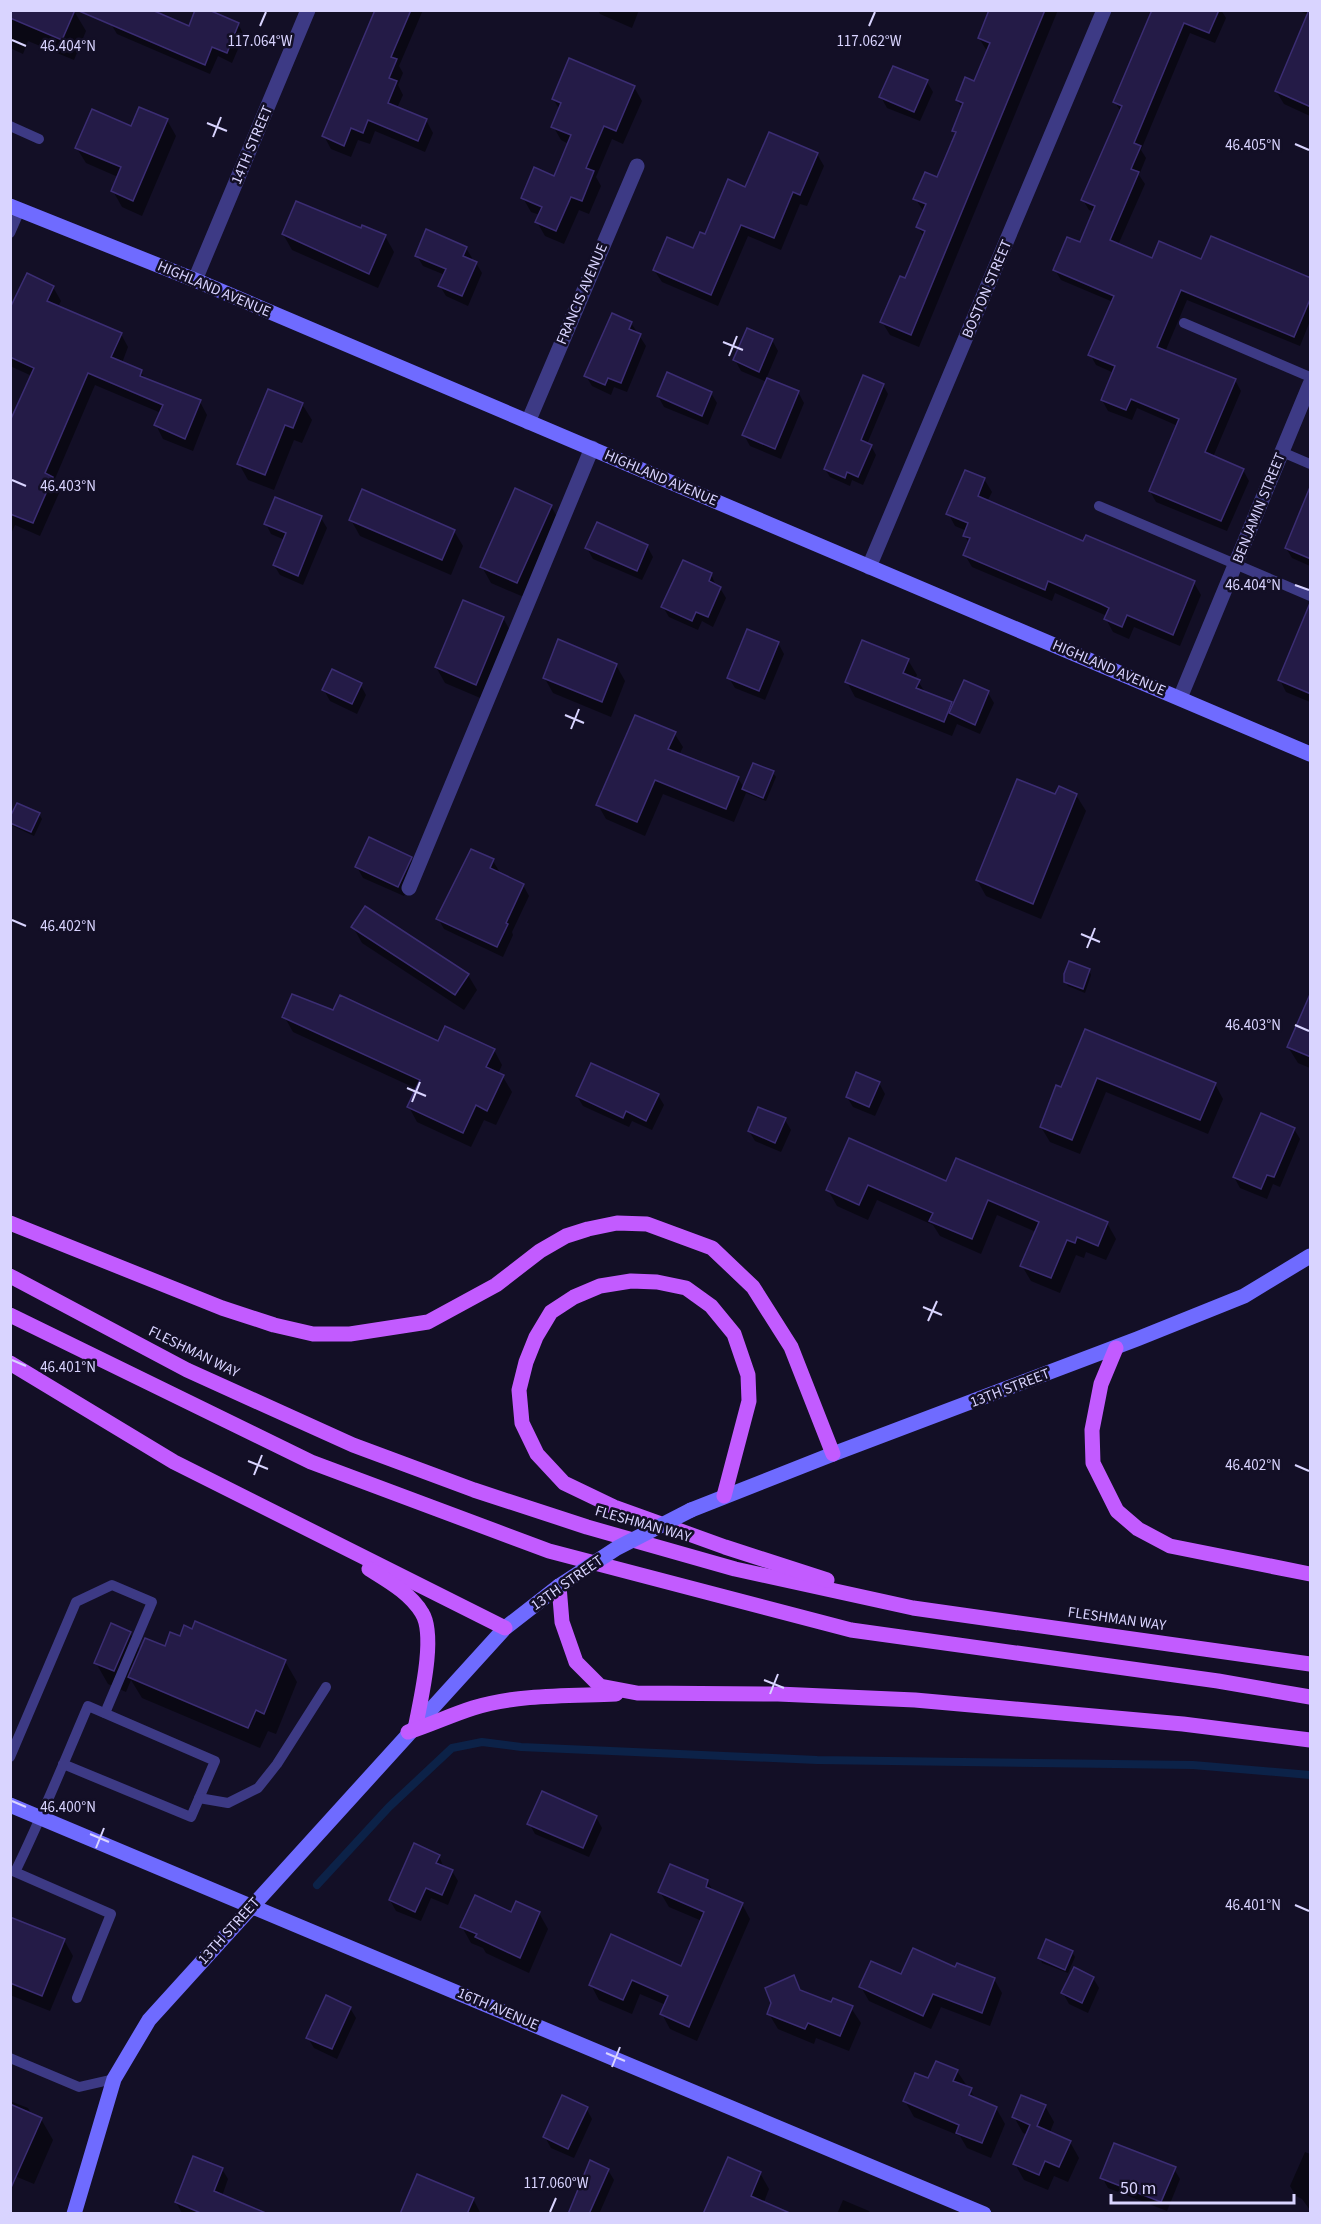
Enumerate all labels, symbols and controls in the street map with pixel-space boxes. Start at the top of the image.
text: 117.064°W [227,31,293,52]
text: 117.062°W [836,31,902,52]
text: 46.404°N [40,36,96,57]
street label: 14TH STREET [226,102,278,188]
text: 46.405°N [1225,135,1281,156]
street label: BOSTON STREET [957,237,1017,341]
street label: FRANCIS AVENUE [551,240,613,348]
street label: HIGHLAND AVENUE [154,256,274,322]
street label: HIGHLAND AVENUE [601,445,721,511]
street label: BENJAMIN STREET [1227,450,1291,566]
text: 46.403°N [40,476,96,497]
text: 46.404°N [1225,575,1281,596]
street label: HIGHLAND AVENUE [1049,635,1169,701]
text: 46.402°N [40,916,96,937]
text: 46.403°N [1225,1015,1281,1036]
street label: FLESHMAN WAY [145,1321,244,1384]
text: 46.401°N [40,1357,96,1378]
street label: 13TH STREET [967,1363,1053,1413]
text: 46.402°N [1225,1455,1281,1476]
street label: FLESHMAN WAY [593,1500,694,1548]
street label: 13TH STREET [527,1550,607,1616]
street label: FLESHMAN WAY [1067,1602,1168,1636]
text: 46.400°N [40,1797,96,1818]
street label: 13TH STREET [193,1893,265,1969]
text: 46.401°N [1225,1895,1281,1916]
street label: 16TH AVENUE [454,1982,542,2036]
scale bar [1111,2167,1294,2205]
text: 117.060°W [523,2173,589,2194]
text: 50 m [1120,2176,1156,2201]

